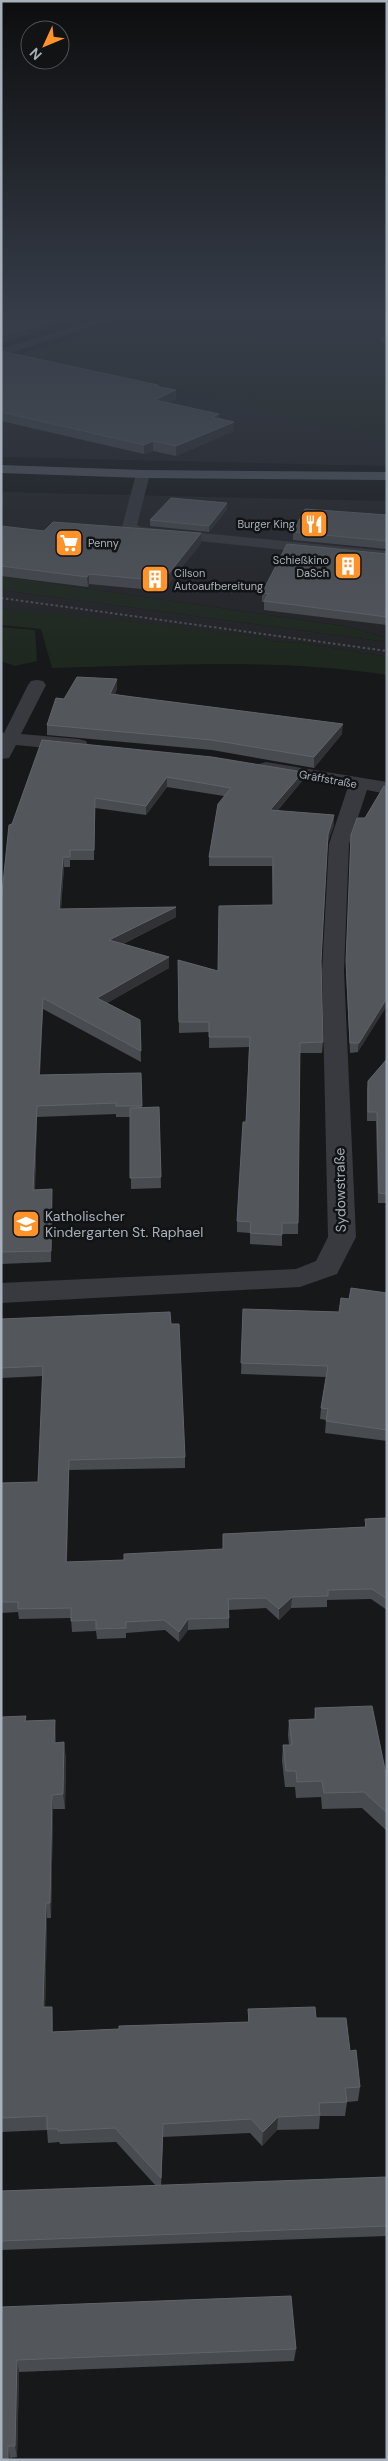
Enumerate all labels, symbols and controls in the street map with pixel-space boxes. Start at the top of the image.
north arrow [20,20,70,70]
text: N [26,44,46,64]
restaurant icon: Burger King [299,509,329,539]
place label: Burger King [237,517,295,531]
supermarket icon: Penny [54,528,84,558]
place label: Penny [88,536,119,550]
building icon: Schießkino DaSch [333,551,363,581]
place label: Schießkino DaSch [273,553,329,580]
building icon: Cilson Autoaufbereitung [140,564,170,594]
place label: Cilson Autoaufbereitung [174,566,263,593]
street label: Gräffstraße [298,767,358,791]
street label: Sydowstraße [330,1147,350,1233]
place label: Katholischer Kindergarten St. Raphael [45,1207,203,1241]
school or university icon: Katholischer Kindergarten St. Raphael [11,1209,41,1239]

